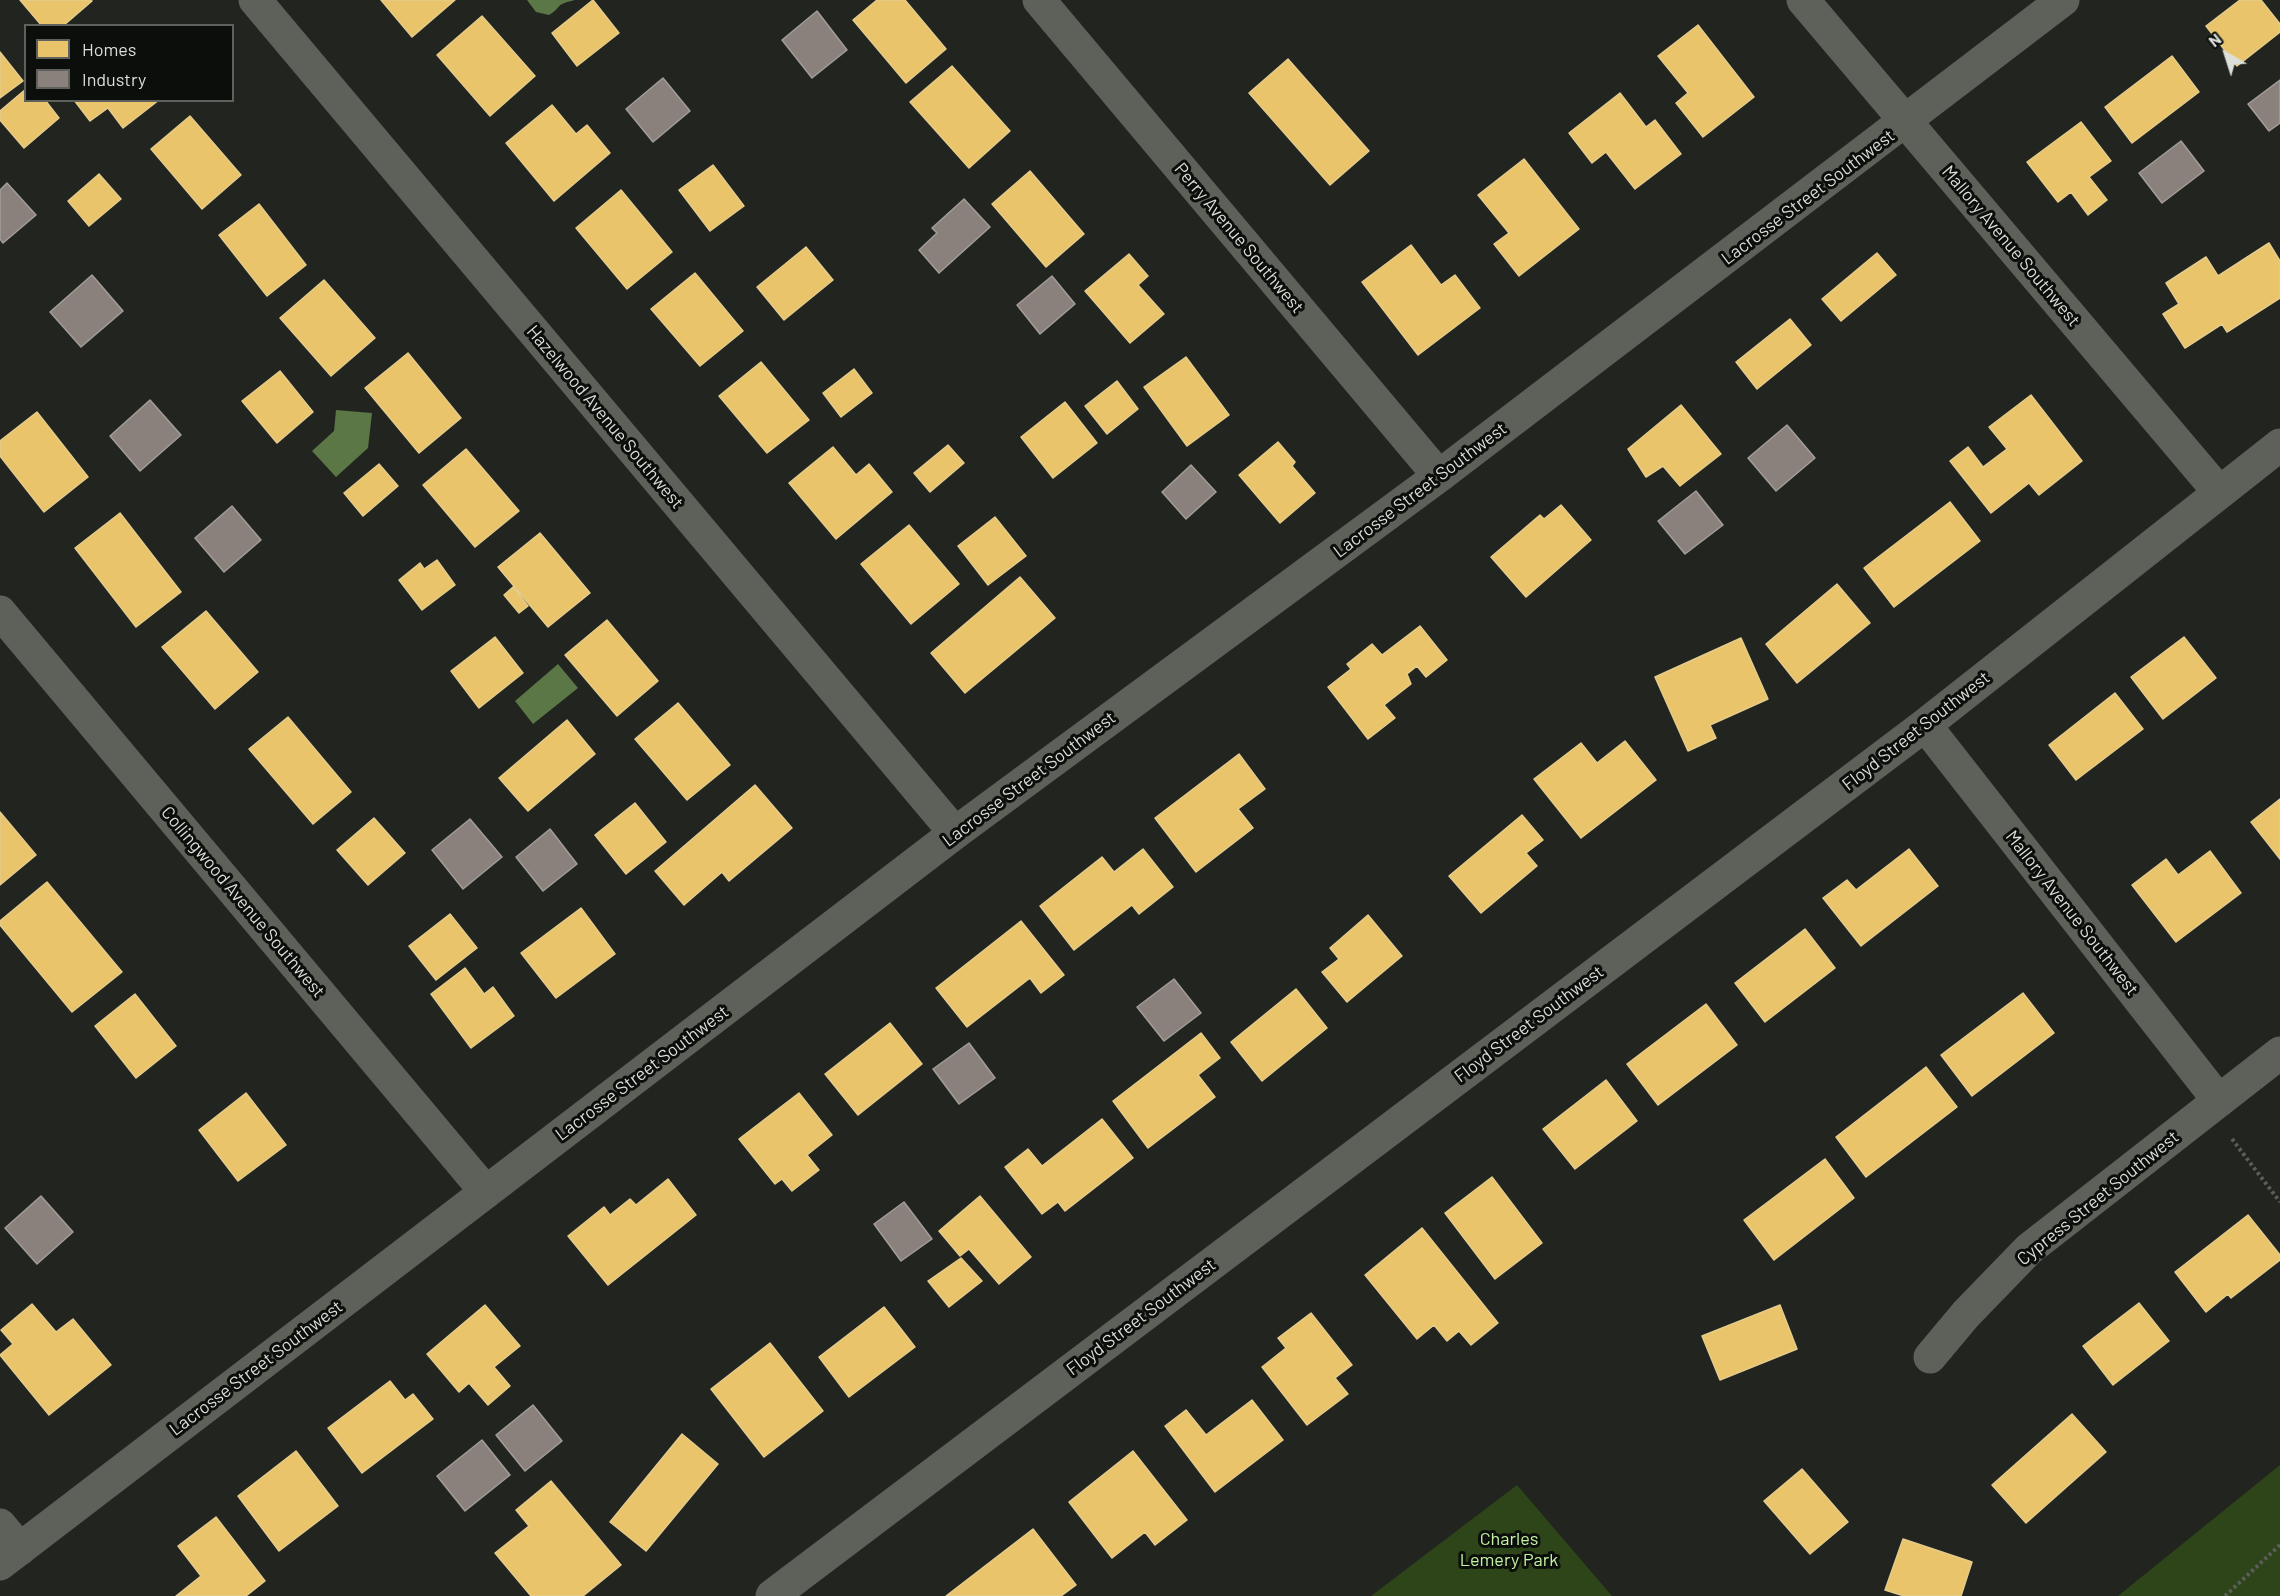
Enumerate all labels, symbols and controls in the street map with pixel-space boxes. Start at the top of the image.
legend [24,24,234,102]
north arrow [2196,24,2256,84]
text: N [2204,29,2224,50]
text: Homes [82,38,136,60]
text: Industry [82,68,146,90]
street label: Lacrosse Street Southwest [1717,125,1899,269]
street label: Perry Avenue Southwest [1170,158,1308,318]
street label: Mallory Avenue Southwest [1937,161,2085,331]
street label: Hazelwood Avenue Southwest [522,321,688,513]
street label: Lacrosse Street Southwest [1329,418,1511,562]
street label: Floyd Street Southwest [1838,667,1994,795]
street label: Lacrosse Street Southwest [938,707,1120,851]
street label: Collingwood Avenue Southwest [157,802,329,1002]
street label: Mallory Avenue Southwest [2001,826,2143,1000]
street label: Floyd Street Southwest [1450,961,1608,1087]
street label: Lacrosse Street Southwest [551,1001,733,1145]
street label: Cypress Street Southwest [2013,1126,2183,1270]
street label: Floyd Street Southwest [1062,1254,1220,1380]
street label: Lacrosse Street Southwest [165,1296,347,1440]
park label: Charles Lemery Park [1460,1528,1558,1570]

